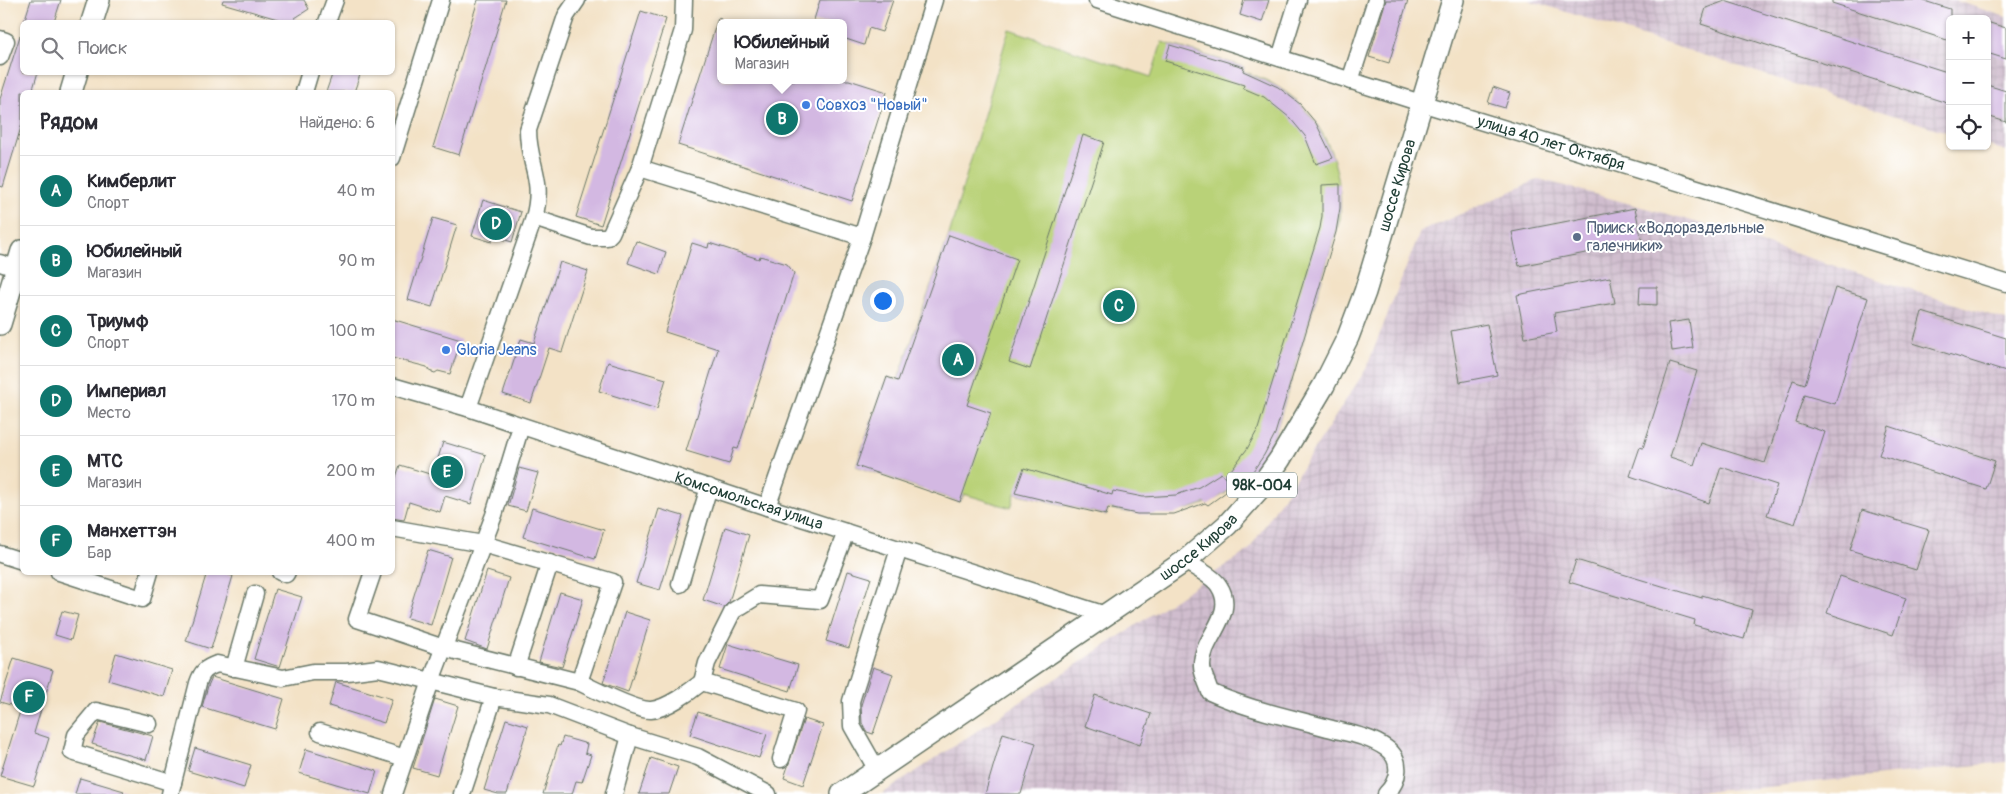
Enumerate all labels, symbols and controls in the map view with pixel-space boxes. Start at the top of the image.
map controls [1946,15,1991,150]
button: + [1946,15,1991,60]
popup [717,19,847,84]
search box [20,20,395,75]
text: Юбилейный [734,30,830,54]
icon: search [38,34,66,62]
text: Поиск [78,36,128,60]
text: Магазин [734,54,789,74]
button: − [1946,60,1991,105]
place label: Совхоз "Новый" [816,95,928,115]
marker: Совхоз "Новый" [800,99,812,111]
pin: B [766,100,798,138]
button: locate [1946,105,1991,150]
text: Рядом [40,109,98,136]
street label: улица 40 лет Октября [1474,111,1627,175]
text: Найдено: 6 [299,113,375,133]
street label: шоссе Кирова [1374,137,1420,234]
text: Кимберлит [87,169,176,193]
text: A [51,181,61,201]
text: 40 m [337,181,375,201]
text: Спорт [87,193,129,213]
pin: D [480,205,512,243]
place label: Прииск «Водораздельные галечники» [1587,218,1764,256]
marker: Прииск «Водораздельные галечники» [1571,231,1583,243]
text: Юбилейный [87,239,182,263]
text: B [51,251,61,271]
text: 90 m [338,251,375,271]
text: Магазин [87,263,142,283]
pin: C [1103,287,1135,325]
your location [870,288,896,314]
text: Триумф [87,309,149,333]
text: C [51,321,61,341]
text: 100 m [329,321,375,341]
text: Спорт [87,333,129,353]
place label: Gloria Jeans [456,340,537,360]
pin: A [942,341,974,379]
marker: Gloria Jeans [440,344,452,356]
text: Империал [87,379,166,403]
text: D [51,391,61,411]
text: 170 m [332,391,375,411]
text: Место [87,403,131,423]
text: МТС [87,449,123,473]
pin: E [431,453,463,491]
text: E [52,461,60,481]
text: 200 m [327,461,375,481]
street label: Комсомольская улица [672,467,826,534]
road number: 98К-004 [1227,472,1297,498]
text: Магазин [87,473,142,493]
street label: шоссе Кирова [1156,510,1242,585]
text: Манхеттэн [87,519,177,543]
text: F [51,531,61,551]
text: 400 m [326,531,375,551]
text: Бар [87,543,112,563]
pin: F [13,678,45,716]

